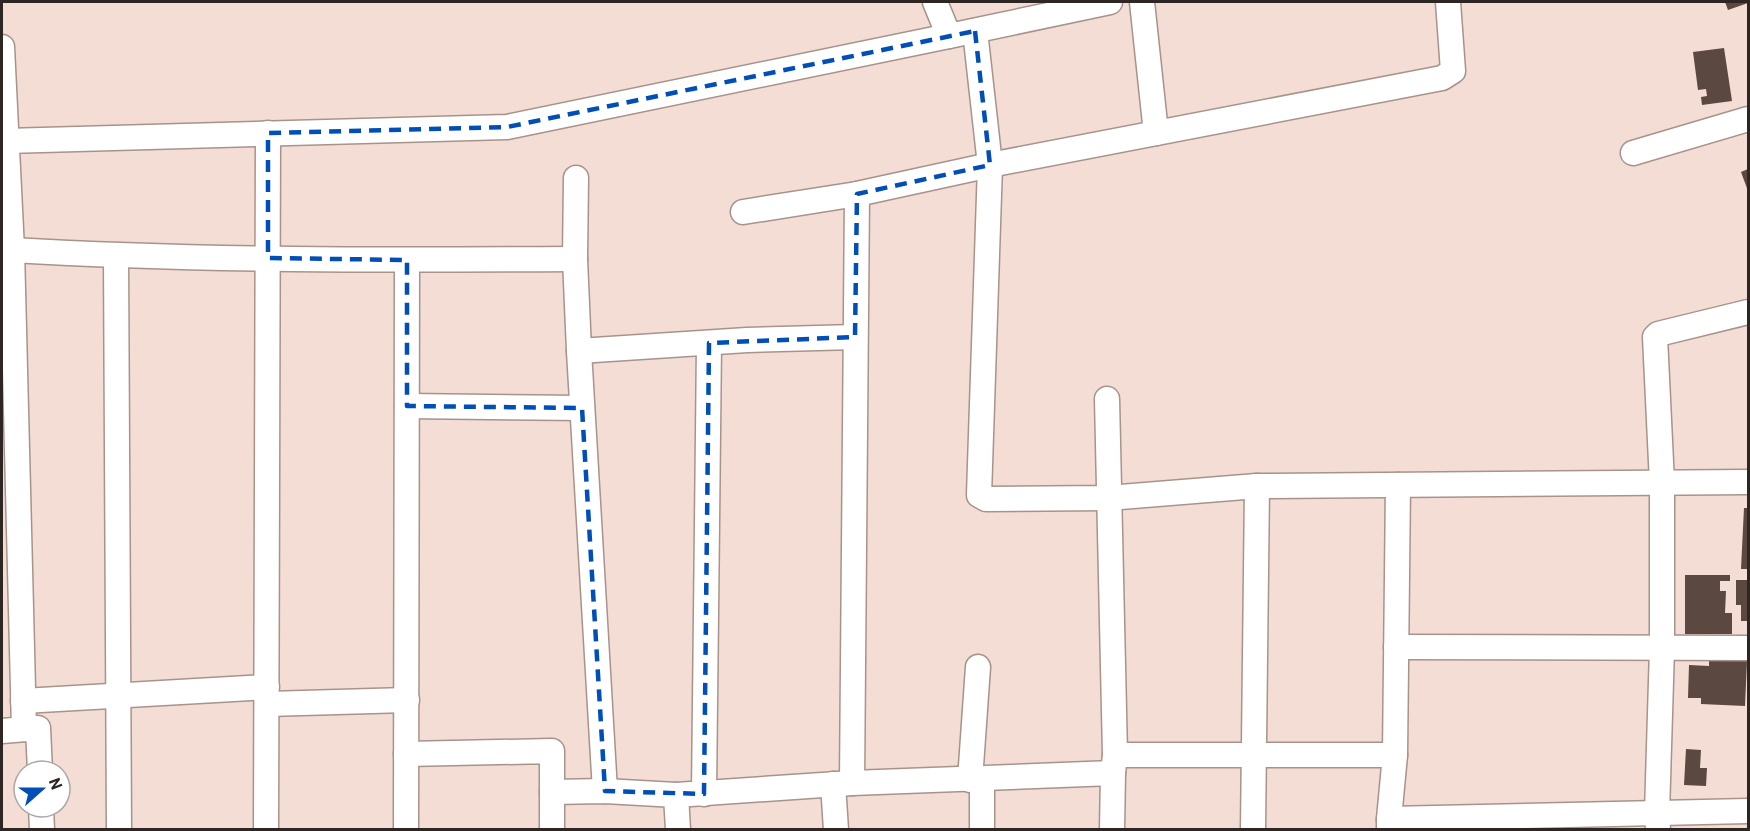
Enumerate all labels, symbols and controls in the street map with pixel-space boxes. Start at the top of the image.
north arrow [12,759,72,819]
text: N [46,775,67,792]

